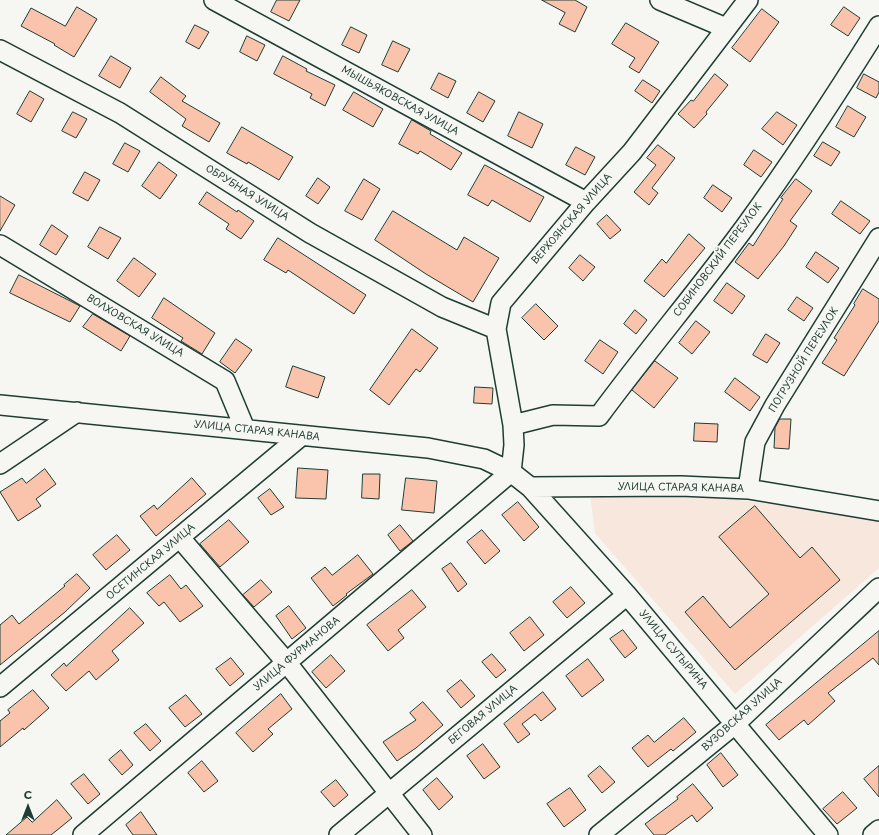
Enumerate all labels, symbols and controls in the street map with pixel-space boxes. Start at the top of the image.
street label: МЫШЬЯКОВСКАЯ УЛИЦА [339,64,461,138]
street label: ОБРУБНАЯ УЛИЦА [203,162,291,224]
street label: ВЕРХОЯНСКАЯ УЛИЦА [529,171,615,267]
street label: СОБИНОВСКИЙ ПЕРЕУЛОК [671,201,765,319]
street label: ВОЛХОВСКАЯ УЛИЦА [84,292,186,360]
street label: ПОГРУЗНОЙ ПЕРЕУЛОК [767,305,841,415]
street label: УЛИЦА СТАРАЯ КАНАВА [193,418,321,444]
street label: УЛИЦА СТАРАЯ КАНАВА [618,481,744,495]
street label: ОСЕТИНСКАЯ УЛИЦА [104,521,198,603]
street label: УЛИЦА СУТЫРИНА [636,608,710,692]
street label: УЛИЦА ФУРМАНОВА [251,614,343,694]
street label: ВУЗОВСКАЯ УЛИЦА [699,676,785,754]
street label: БЕГОВАЯ УЛИЦА [446,683,520,747]
text: С [24,786,32,803]
north arrow [8,787,48,827]

